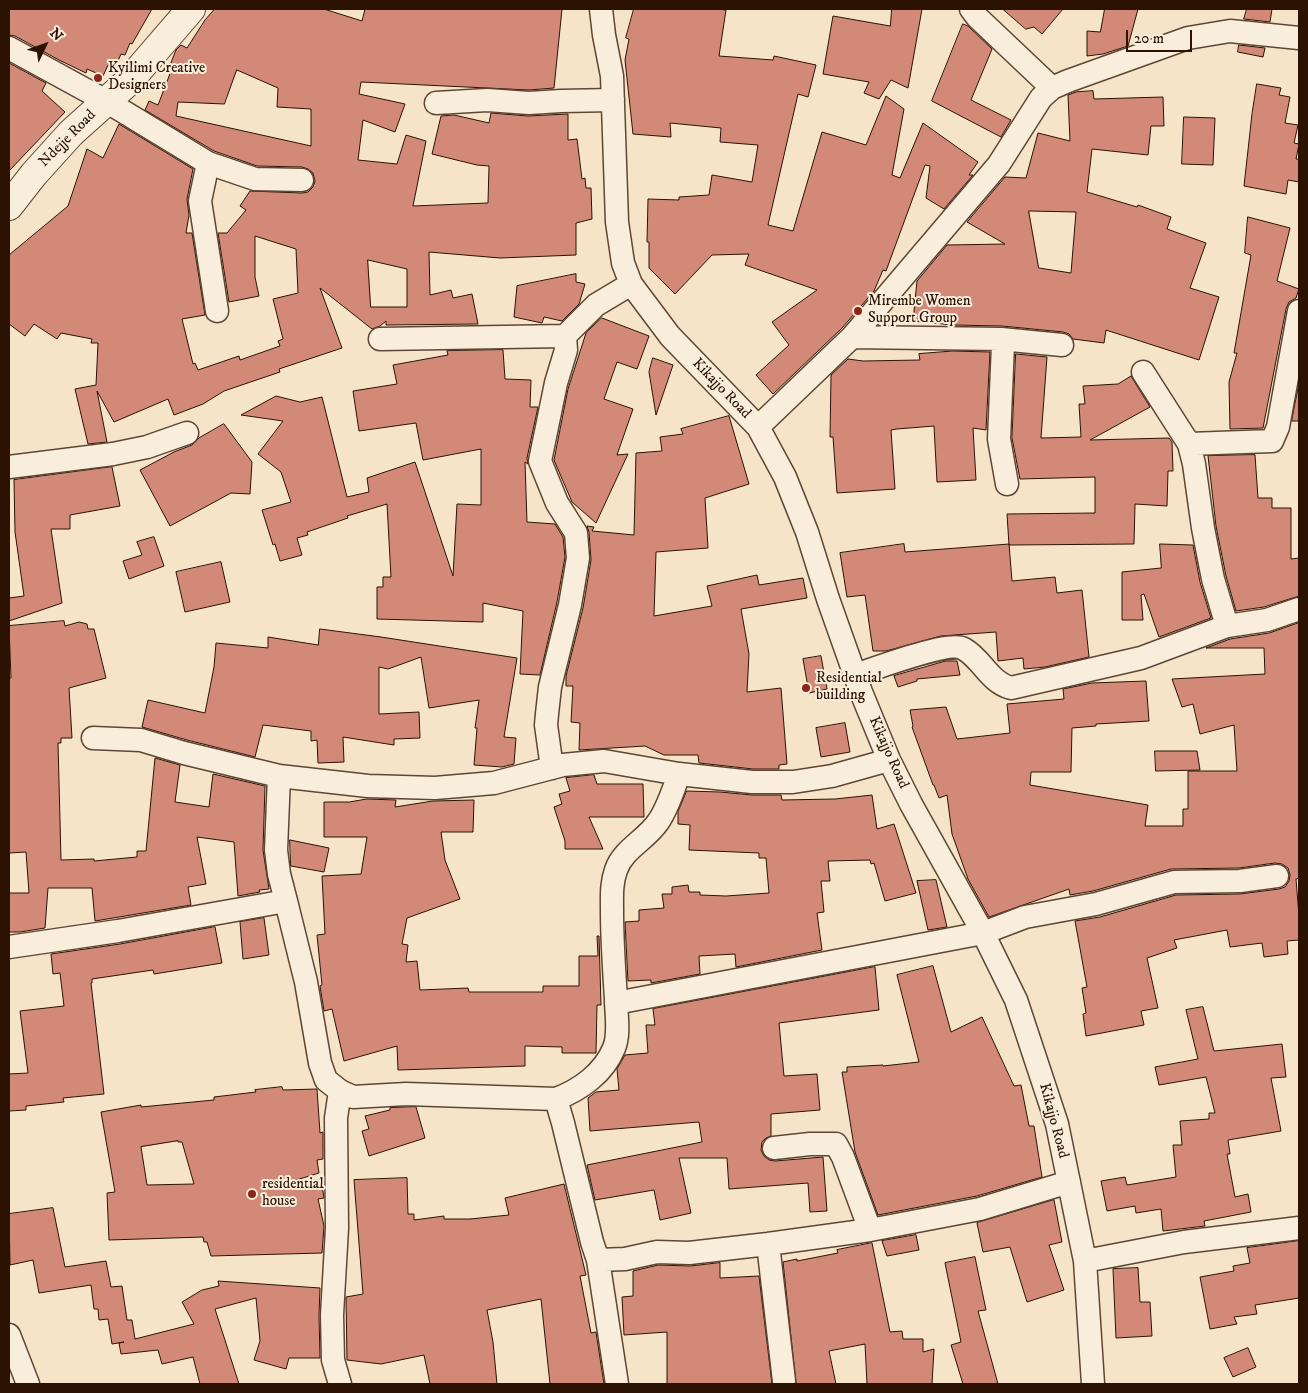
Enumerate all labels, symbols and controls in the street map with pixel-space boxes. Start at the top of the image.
north arrow [20,20,70,70]
scale bar [1128,20,1194,52]
text: N [46,25,67,45]
text: 20 m [1134,29,1164,48]
place label: Kyilimi Creative Designers [108,60,205,95]
marker: Kyilimi Creative Designers [92,72,104,84]
street label: Ndejje Road [36,107,100,171]
place label: Mirembe Women Support Group [868,293,971,328]
marker: Mirembe Women Support Group [852,305,864,317]
street label: Kikajjo Road [688,355,754,423]
place label: Residential building [816,670,882,705]
marker: Residential building [800,682,812,694]
street label: Kikajjo Road [864,714,912,792]
street label: Kikajjo Road [1034,1081,1072,1161]
place label: residential house [262,1176,324,1211]
marker: residential house [246,1188,258,1200]

